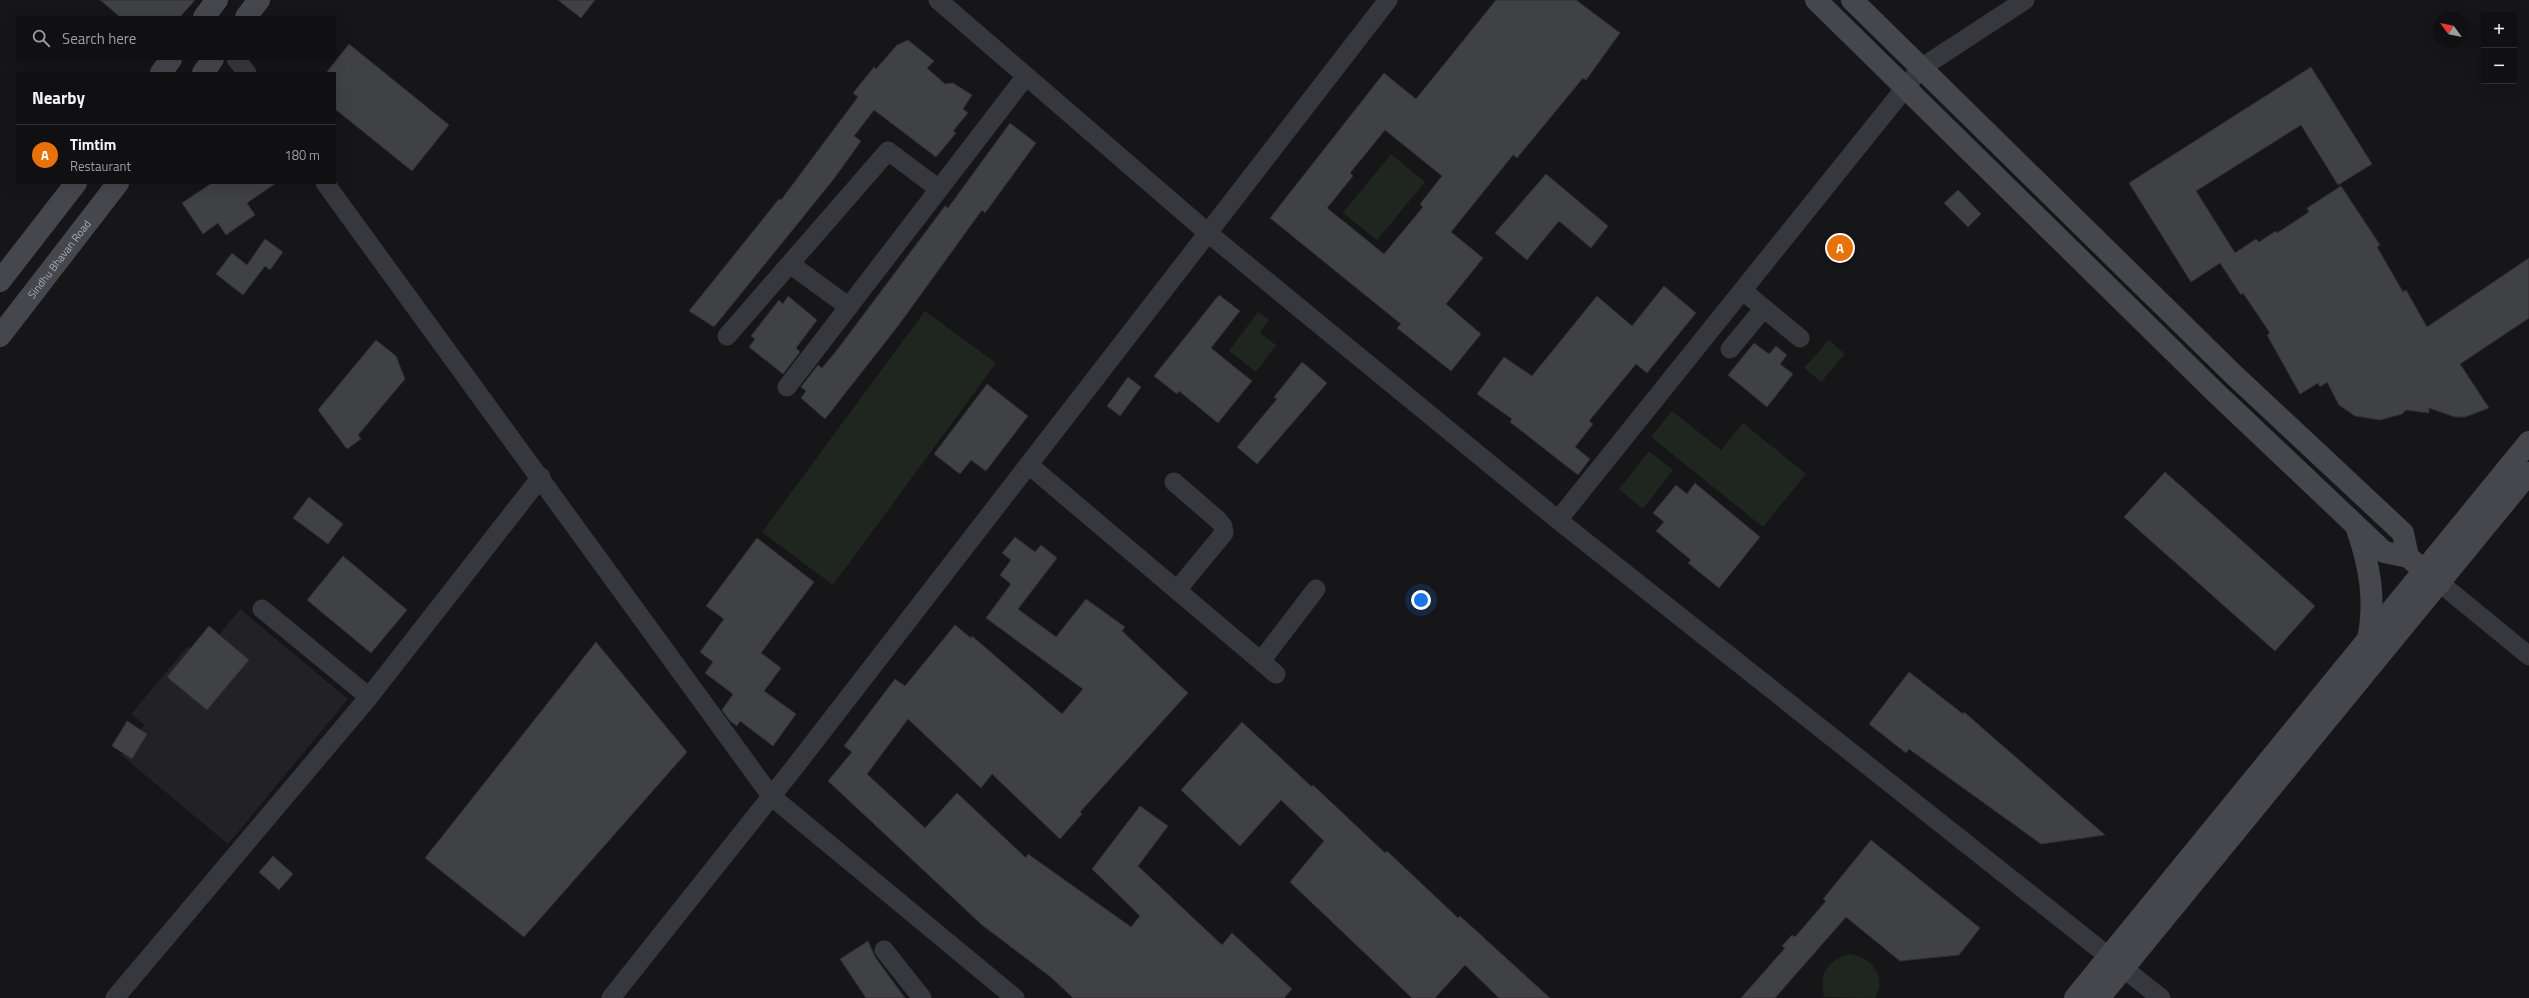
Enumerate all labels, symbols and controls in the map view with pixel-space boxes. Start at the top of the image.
north arrow [2433,12,2469,48]
map controls [2481,12,2517,84]
button: + [2481,12,2517,48]
search box [16,16,336,60]
icon: search [30,27,52,49]
text: Search here [62,27,136,50]
button: − [2481,48,2517,84]
text: Nearby [32,85,85,111]
text: Timtim [70,133,116,156]
text: A [41,145,49,165]
text: 180 m [284,145,320,165]
text: Restaurant [70,156,131,176]
street label: Sindhu Bhavan Road [24,216,95,302]
pin: A [1827,233,1853,263]
your location [1411,590,1431,610]

